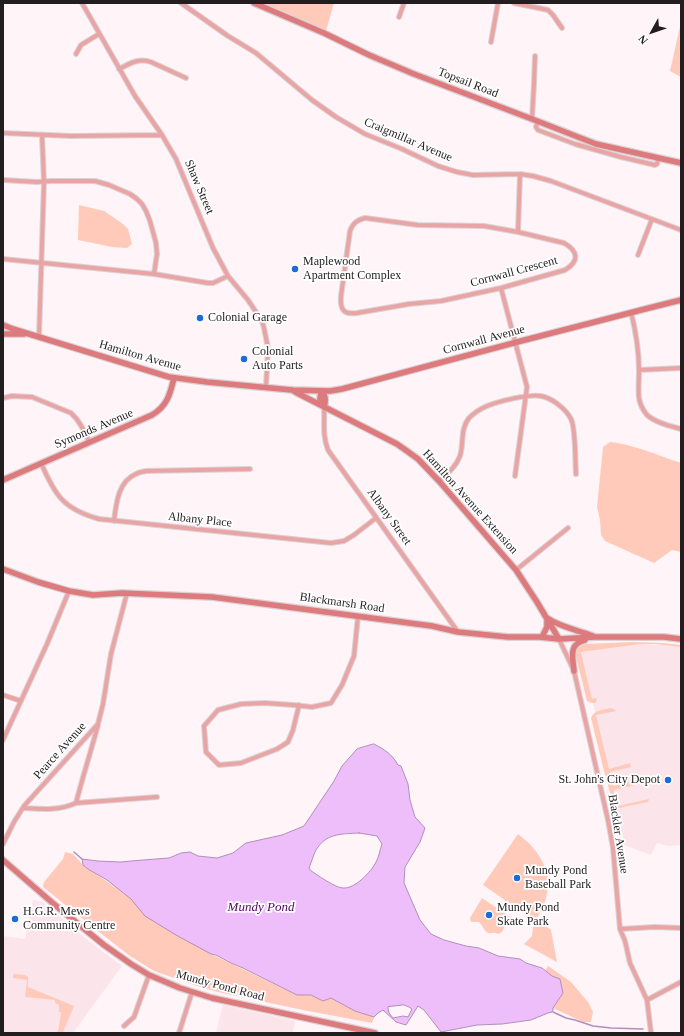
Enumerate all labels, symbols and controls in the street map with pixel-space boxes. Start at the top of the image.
north arrow [632,12,672,52]
text: N [636,33,650,47]
street label: Topsail Road [436,65,500,101]
street label: Craigmillar Avenue [362,115,454,165]
street label: Shaw Street [181,158,217,216]
street label: Cornwall Crescent [469,253,559,291]
place label: Maplewood Apartment Complex [303,255,401,283]
marker: Maplewood Apartment Complex [290,264,300,274]
place label: Colonial Garage [208,311,287,325]
marker: Colonial Garage [195,313,205,323]
street label: Cornwall Avenue [442,322,526,358]
street label: Hamilton Avenue [97,337,183,375]
place label: Colonial Auto Parts [252,345,303,373]
marker: Colonial Auto Parts [239,354,249,364]
street label: Symonds Avenue [52,406,136,452]
street label: Hamilton Avenue Extension [419,447,521,557]
street label: Albany Street [364,486,414,548]
street label: Albany Place [167,509,233,531]
street label: Blackmarsh Road [299,590,385,616]
street label: Pearce Avenue [31,720,89,782]
place label: St. John's City Depot [558,773,660,787]
marker: St. John's City Depot [663,775,673,785]
street label: Blackler Avenue [605,793,631,875]
place label: Mundy Pond Baseball Park [525,864,591,892]
marker: Mundy Pond Baseball Park [512,873,522,883]
water label: Mundy Pond [228,900,294,916]
place label: Mundy Pond Skate Park [497,901,559,929]
place label: H.G.R. Mews Community Centre [23,905,115,933]
marker: Mundy Pond Skate Park [484,910,494,920]
marker: H.G.R. Mews Community Centre [10,914,20,924]
street label: Mundy Pond Road [174,967,266,1005]

